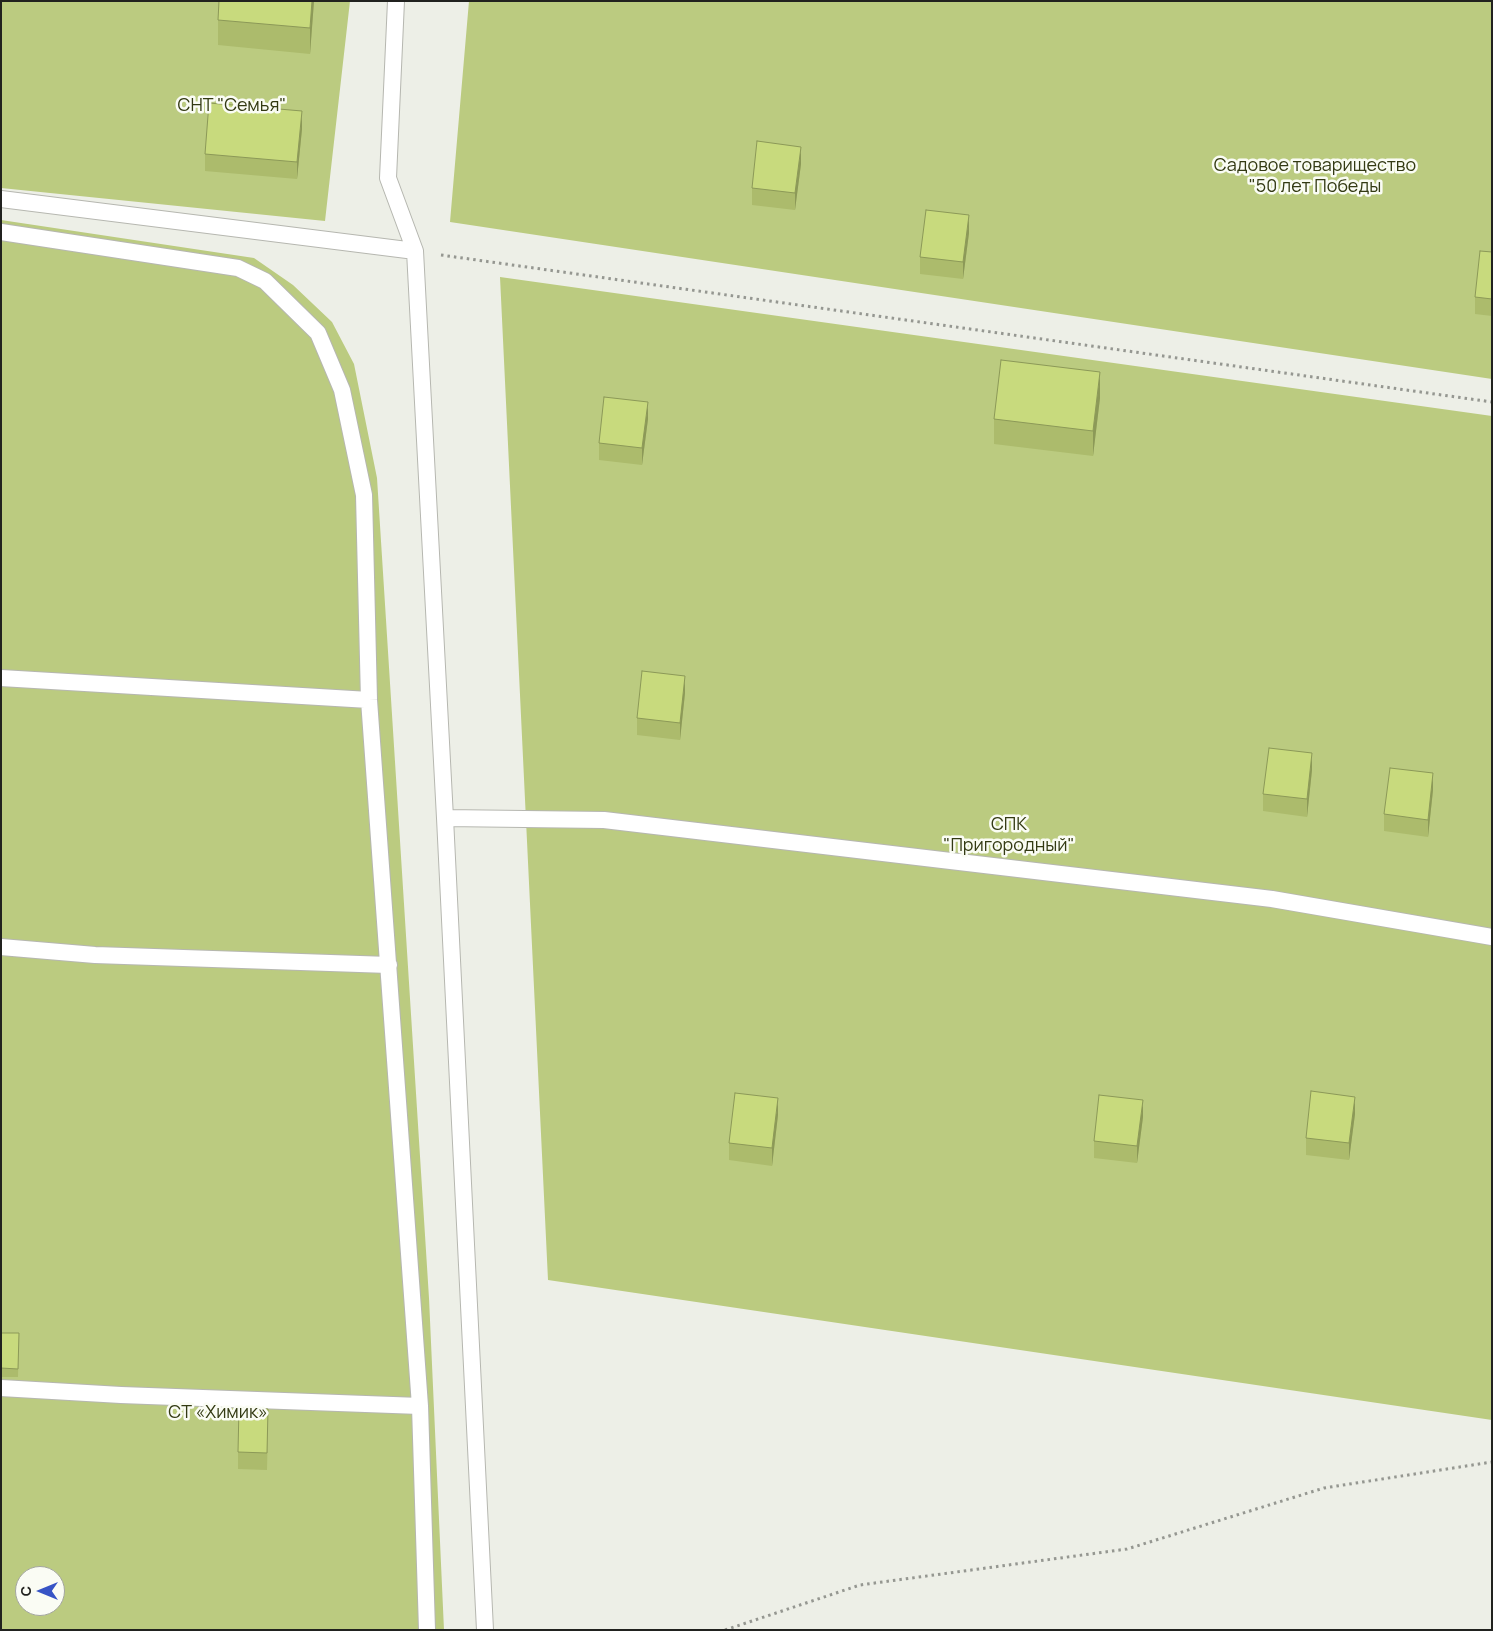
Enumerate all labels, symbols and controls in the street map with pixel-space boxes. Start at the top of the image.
park label: СНТ "Семья" [178,95,286,117]
park label: Садовое товарищество "50 лет Победы [1214,155,1416,198]
park label: СПК "Пригородный" [943,814,1075,856]
park label: СТ «Химик» [168,1402,268,1424]
north arrow [15,1566,65,1616]
text: С [16,1586,35,1596]

